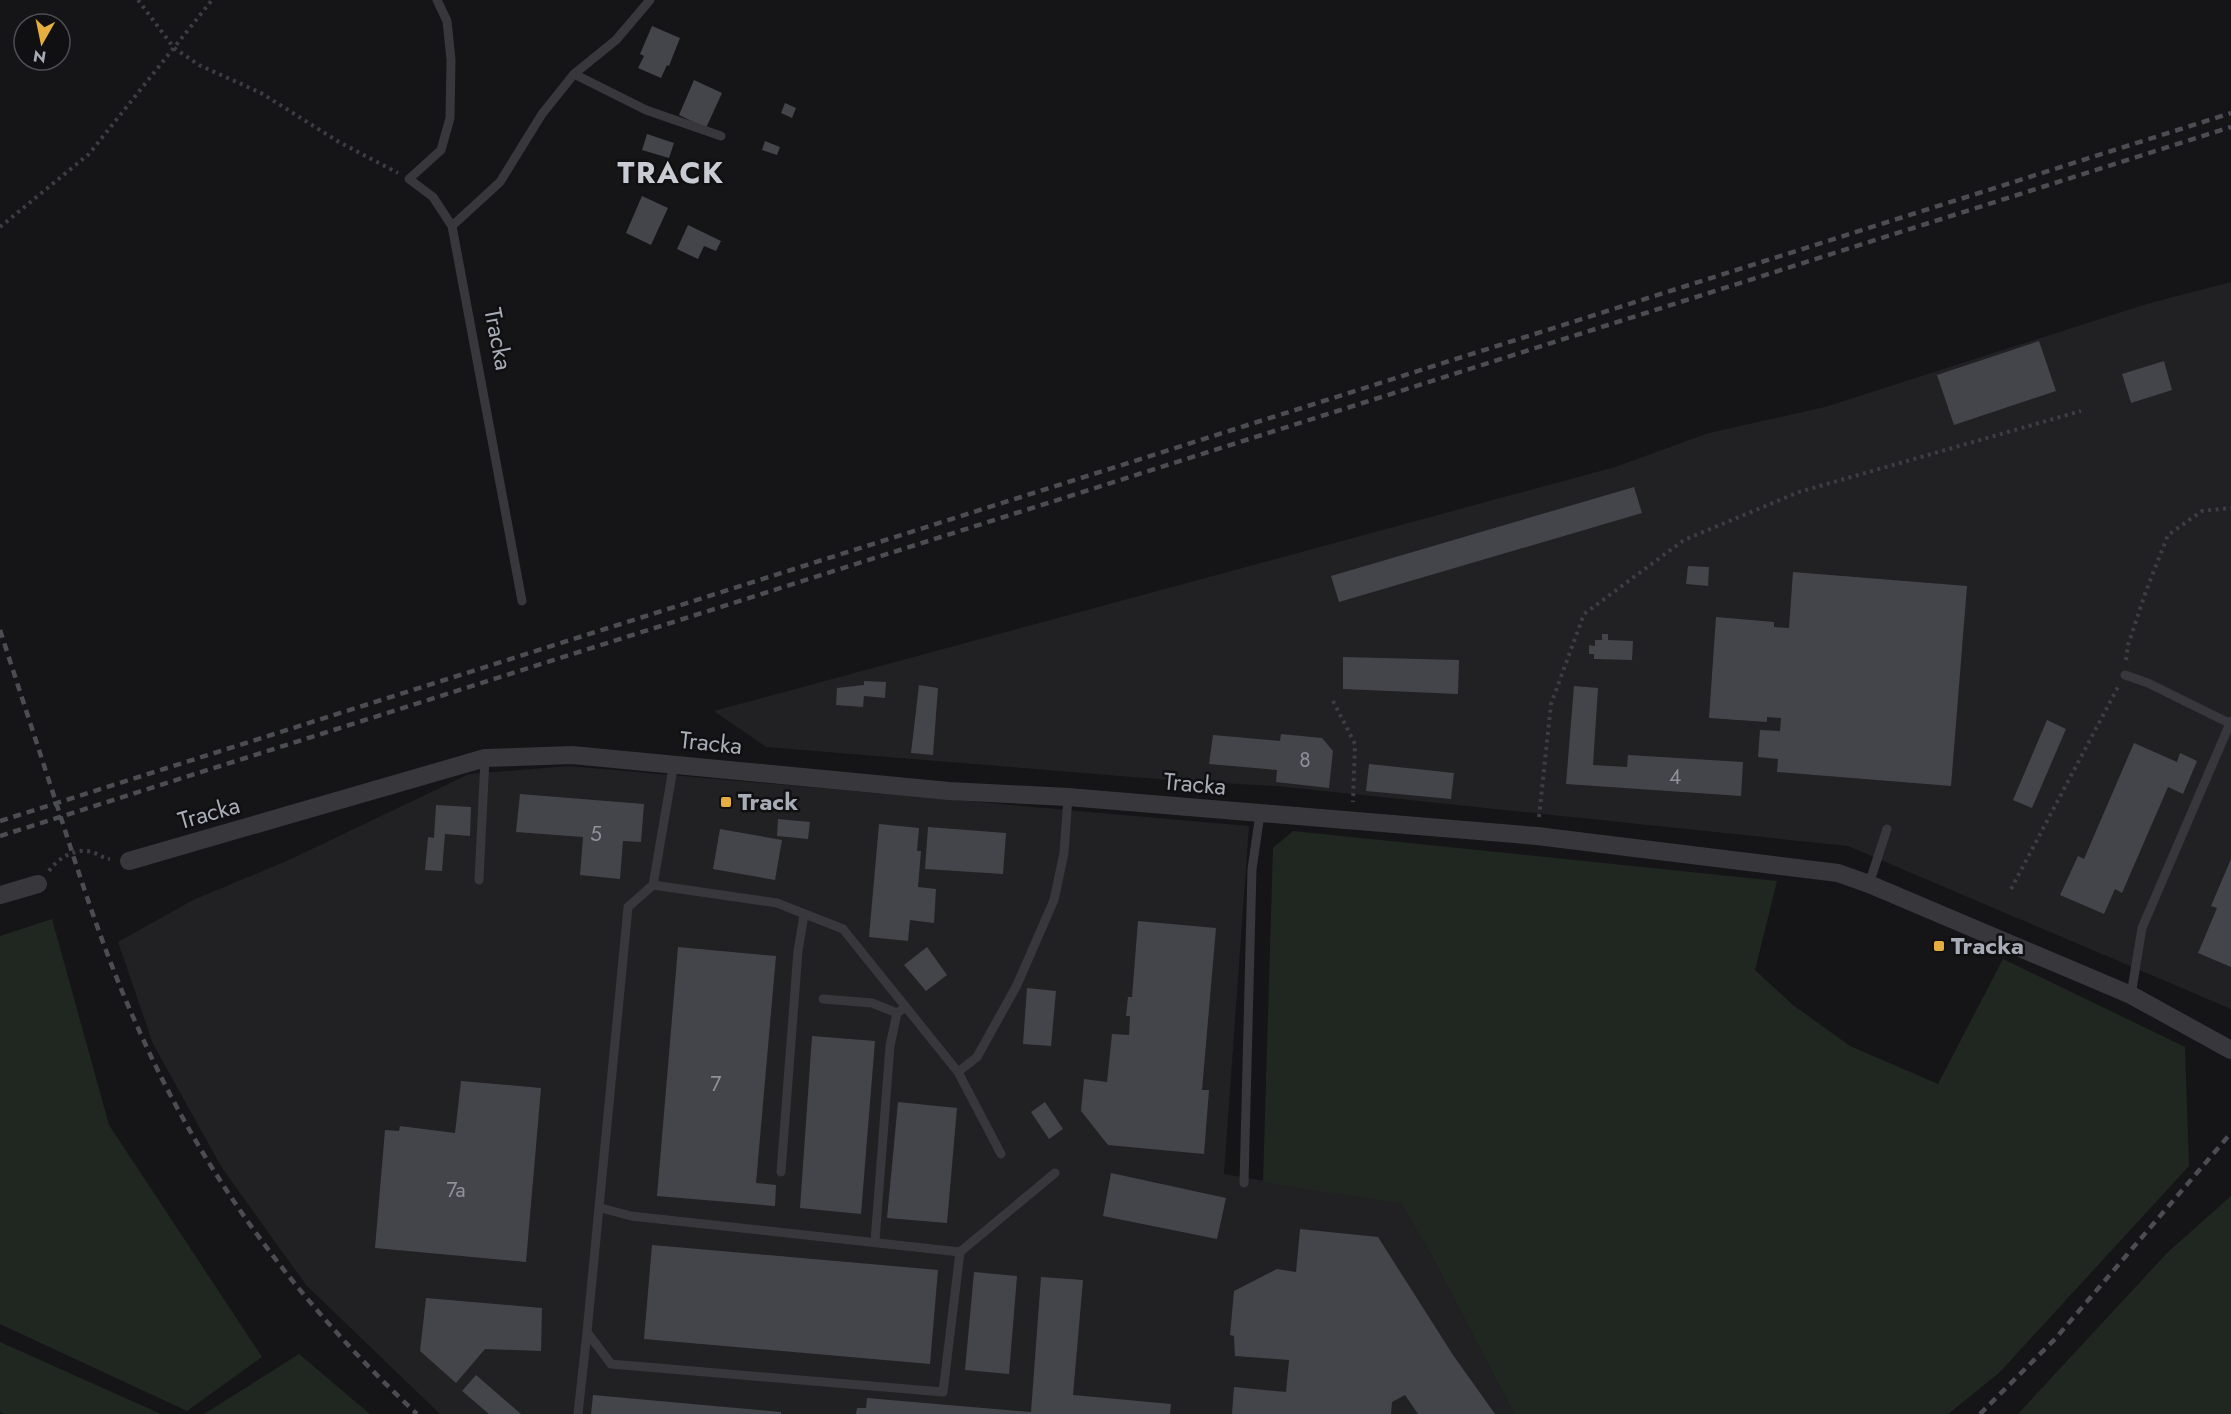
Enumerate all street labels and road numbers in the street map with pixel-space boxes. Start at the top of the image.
street label: Tracka [475,305,522,373]
street label: Tracka [678,722,744,763]
street label: Tracka [1162,763,1228,804]
street label: Tracka [174,787,244,838]

